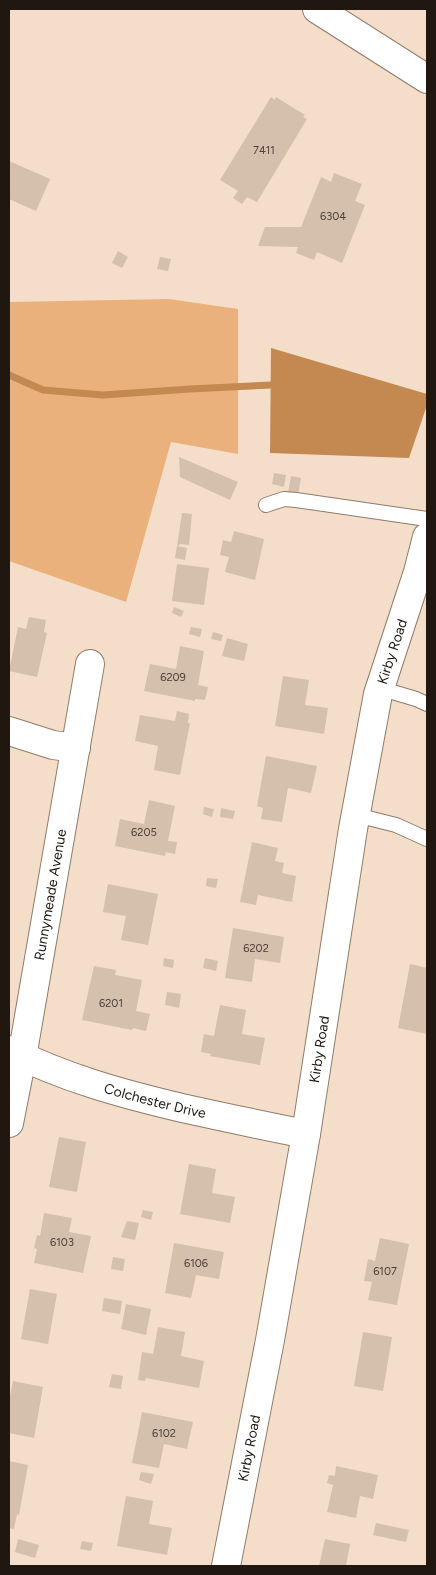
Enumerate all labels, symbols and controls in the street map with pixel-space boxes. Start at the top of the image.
house number: 7411 [253,144,275,157]
house number: 6304 [320,210,346,223]
street label: Kirby Road [373,617,411,686]
house number: 6209 [160,671,186,684]
house number: 6205 [131,826,157,839]
street label: Runnymeade Avenue [30,827,70,962]
house number: 6202 [243,942,269,955]
house number: 6201 [99,997,123,1010]
street label: Kirby Road [305,1015,333,1084]
street label: Colchester Drive [102,1079,208,1122]
house number: 6103 [50,1236,74,1249]
house number: 6106 [184,1257,208,1270]
house number: 6107 [373,1265,397,1278]
street label: Kirby Road [234,1413,264,1483]
house number: 6102 [152,1427,176,1440]

